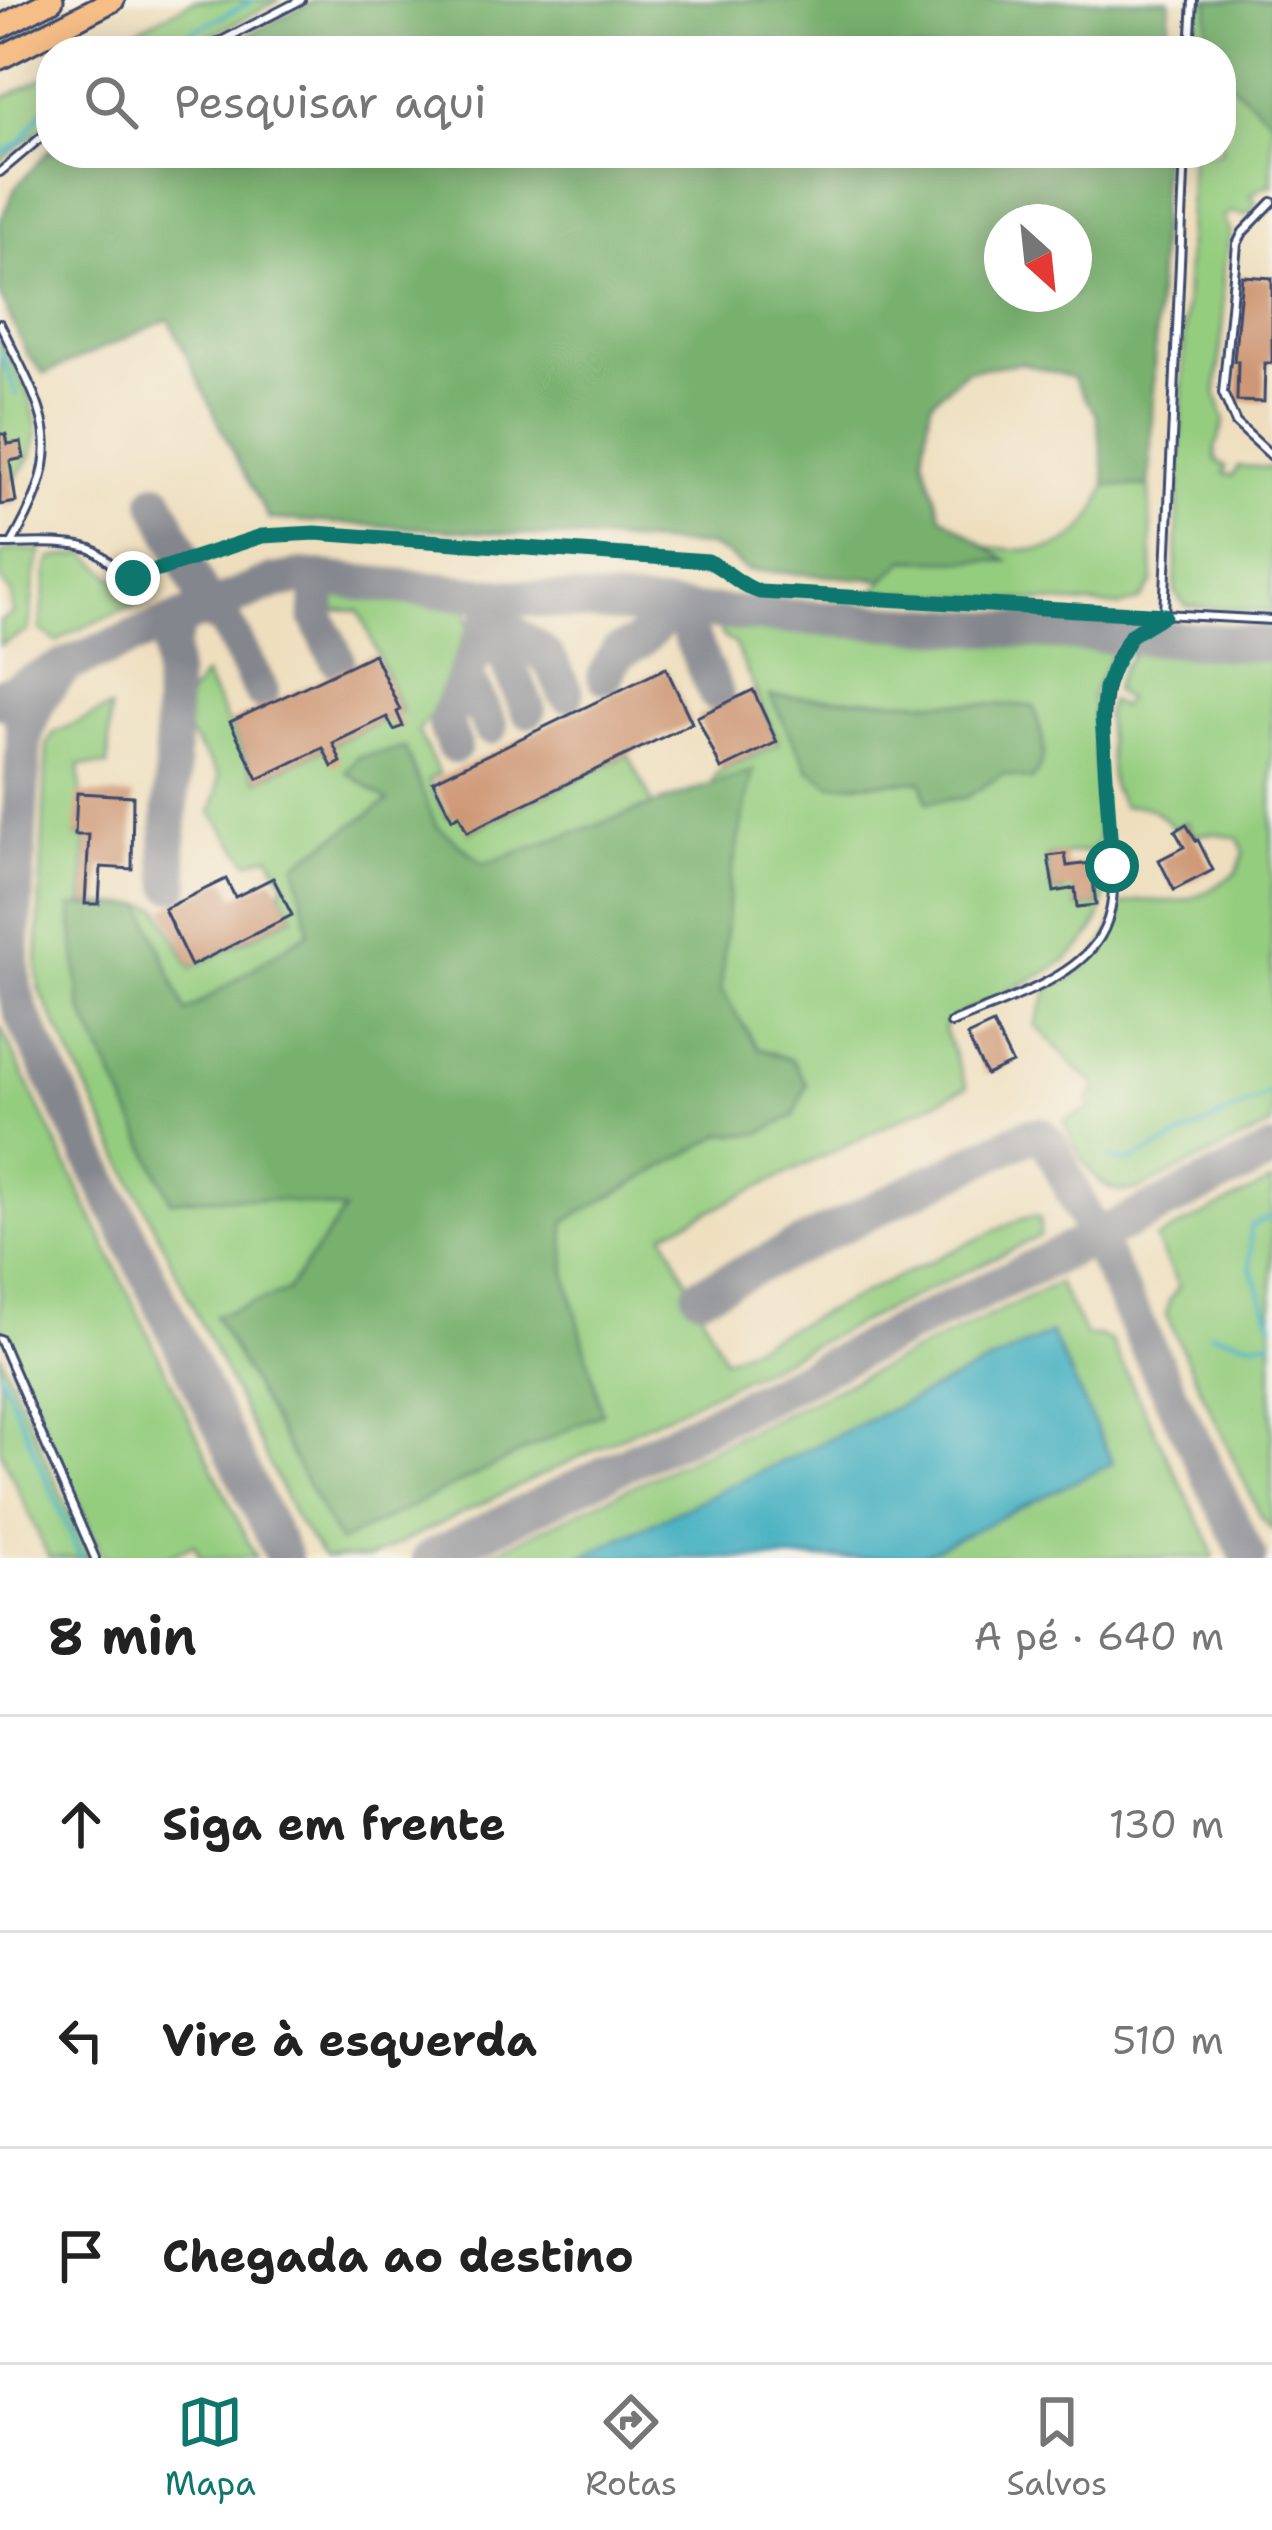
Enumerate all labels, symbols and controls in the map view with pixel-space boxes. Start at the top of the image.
search box [36,36,1236,168]
icon: search [78,69,144,135]
text: Pesquisar aqui [174,72,487,132]
north arrow [984,204,1092,312]
route end [106,551,160,605]
route start [1085,839,1139,893]
text: 8 min [48,1602,197,1670]
text: A pé · 640 m [974,1610,1224,1662]
icon: ahead [48,1791,114,1857]
text: Siga em frente [162,1794,506,1854]
text: 130 m [1109,1798,1224,1850]
icon: left [48,2007,114,2073]
text: Vire à esquerda [162,2010,537,2070]
text: 510 m [1112,2014,1224,2066]
icon: arrive [48,2223,114,2289]
text: Chegada ao destino [162,2226,634,2286]
tab: Mapa [165,2389,256,2506]
tab: Rotas [585,2389,677,2506]
tab: Salvos [1006,2389,1107,2506]

